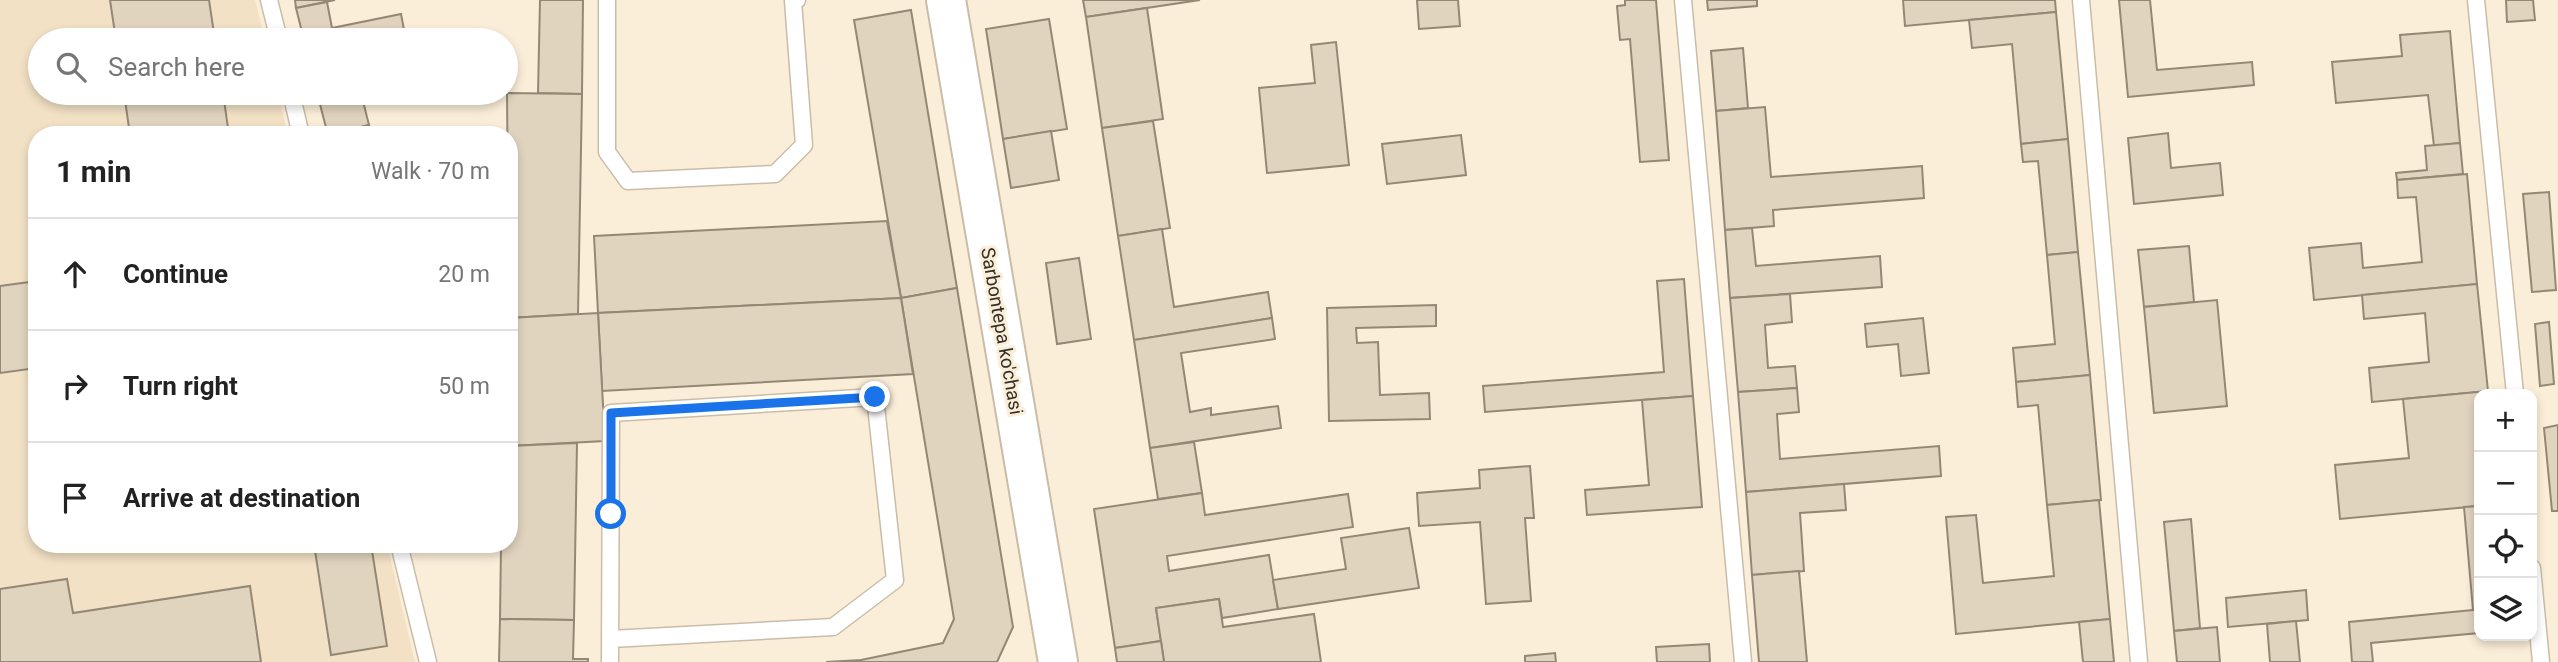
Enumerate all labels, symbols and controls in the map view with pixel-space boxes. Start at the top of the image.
search box [28,28,518,105]
icon: search [52,48,90,86]
text: Search here [108,52,245,82]
text: 1 min [56,154,131,189]
text: Walk · 70 m [371,158,490,185]
street label: Sarbontepa ko'chasi [976,246,1028,416]
icon: ahead [56,255,94,293]
text: Continue [123,259,228,289]
text: 20 m [438,261,490,288]
icon: right [56,367,94,405]
text: Turn right [123,371,238,401]
text: 50 m [438,373,490,400]
route end [859,381,890,412]
map controls [2474,389,2537,641]
button: + [2474,389,2537,452]
button: − [2474,452,2537,515]
icon: arrive [56,479,94,517]
text: Arrive at destination [123,483,360,513]
route start [595,498,626,529]
button: locate [2474,515,2537,578]
button: layers [2474,578,2537,641]

